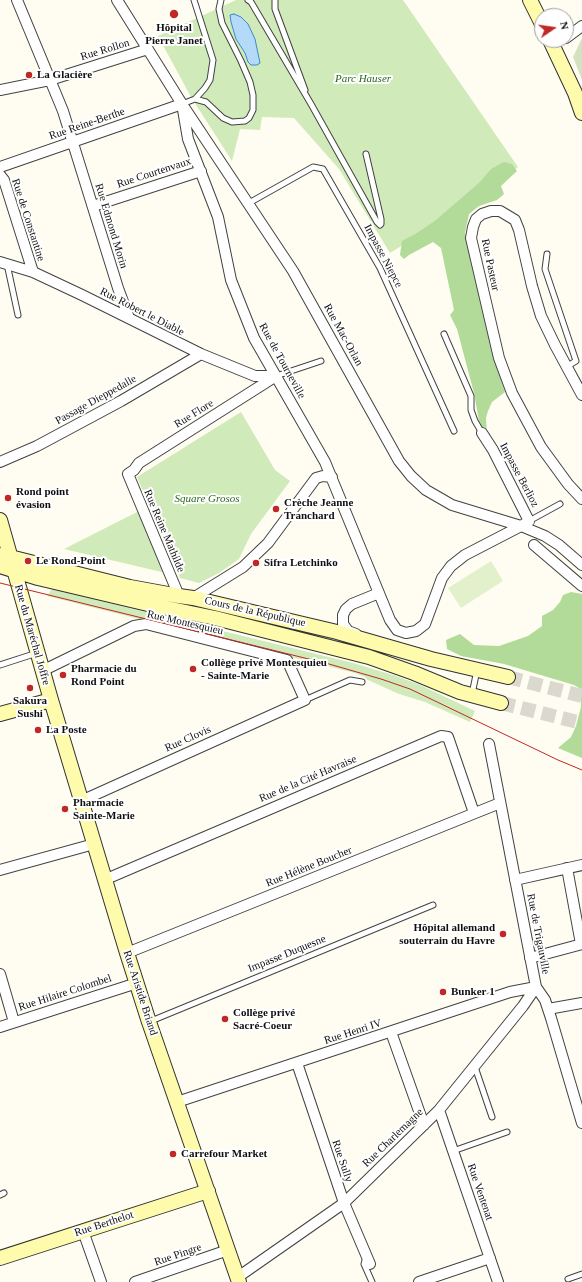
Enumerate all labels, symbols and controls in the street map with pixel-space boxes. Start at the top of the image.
marker: Hôpital Pierre Janet [168,8,180,20]
north arrow [534,8,574,48]
text: N [558,20,571,31]
place label: Hôpital Pierre Janet [145,21,203,47]
street label: Rue Rollon [79,36,131,64]
place label: La Glacière [37,68,92,82]
marker: La Glacière [24,70,34,80]
park label: Parc Hauser [335,72,391,86]
street label: Rue Reine-Berthe [47,105,127,143]
street label: Rue Courtenvaux [115,155,193,191]
street label: Rue de Constantine [8,177,48,263]
street label: Rue Edmond Morin [92,182,130,270]
street label: Impasse Niepce [361,222,405,290]
street label: Rue Pasteur [478,238,502,292]
street label: Rue Robert le Diable [97,285,187,339]
street label: Rue Mac-Orlan [321,302,365,368]
street label: Rue de Tourneville [256,321,308,401]
street label: Passage Dieppedalle [53,372,139,428]
street label: Rue Flore [172,397,216,431]
street label: Impasse Berlioz [496,440,542,510]
place label: Rond point évasion [16,485,69,511]
street label: Rue Reine Mathilde [141,488,187,574]
park label: Square Grosos [175,492,239,506]
marker: Rond point évasion [3,493,13,503]
place label: Crèche Jeanne Tranchard [284,496,353,522]
marker: Crèche Jeanne Tranchard [271,504,281,514]
place label: Le Rond-Point [36,554,105,568]
marker: Le Rond-Point [23,556,33,566]
place label: Sifra Letchinko [264,556,338,570]
marker: Sifra Letchinko [251,558,261,568]
street label: Rue du Maréchal Joffre [11,583,53,687]
street label: Cours de la République [203,594,307,630]
street label: Rue Montesquieu [146,608,224,638]
place label: Collège privé Montesquieu - Sainte-Marie [201,656,327,682]
place label: Pharmacie du Rond Point [71,662,137,688]
marker: Collège privé Montesquieu - Sainte-Marie [188,664,198,674]
marker: Pharmacie du Rond Point [58,670,68,680]
marker: Sakura Sushi [25,683,35,693]
place label: Sakura Sushi [13,694,47,720]
place label: La Poste [46,723,87,737]
street label: Rue Clovis [163,723,213,755]
marker: La Poste [33,725,43,735]
street label: Rue de la Cité Havraise [257,753,359,805]
place label: Pharmacie Sainte-Marie [73,796,135,822]
marker: Pharmacie Sainte-Marie [60,804,70,814]
street label: Rue Hélène Boucher [264,844,354,890]
street label: Rue de Trigauville [524,892,552,976]
place label: Hôpital allemand souterrain du Havre [399,921,495,947]
marker: Hôpital allemand souterrain du Havre [498,929,508,939]
street label: Impasse Duquesne [246,932,328,976]
street label: Rue Aristide Briand [120,949,160,1037]
street label: Rue Hilaire Colombel [17,972,113,1014]
place label: Bunker 1 [451,985,495,999]
marker: Bunker 1 [438,987,448,997]
place label: Collège privé Sacré-Coeur [233,1006,295,1032]
marker: Collège privé Sacré-Coeur [220,1014,230,1024]
street label: Rue Henri IV [322,1016,384,1048]
street label: Rue Charlemagne [360,1106,426,1170]
street label: Rue Sully [329,1138,355,1184]
place label: Carrefour Market [181,1147,267,1161]
marker: Carrefour Market [168,1149,178,1159]
street label: Rue Ventenat [464,1162,496,1222]
street label: Rue Berthelot [73,1208,135,1240]
street label: Rue Pingre [153,1241,203,1269]

